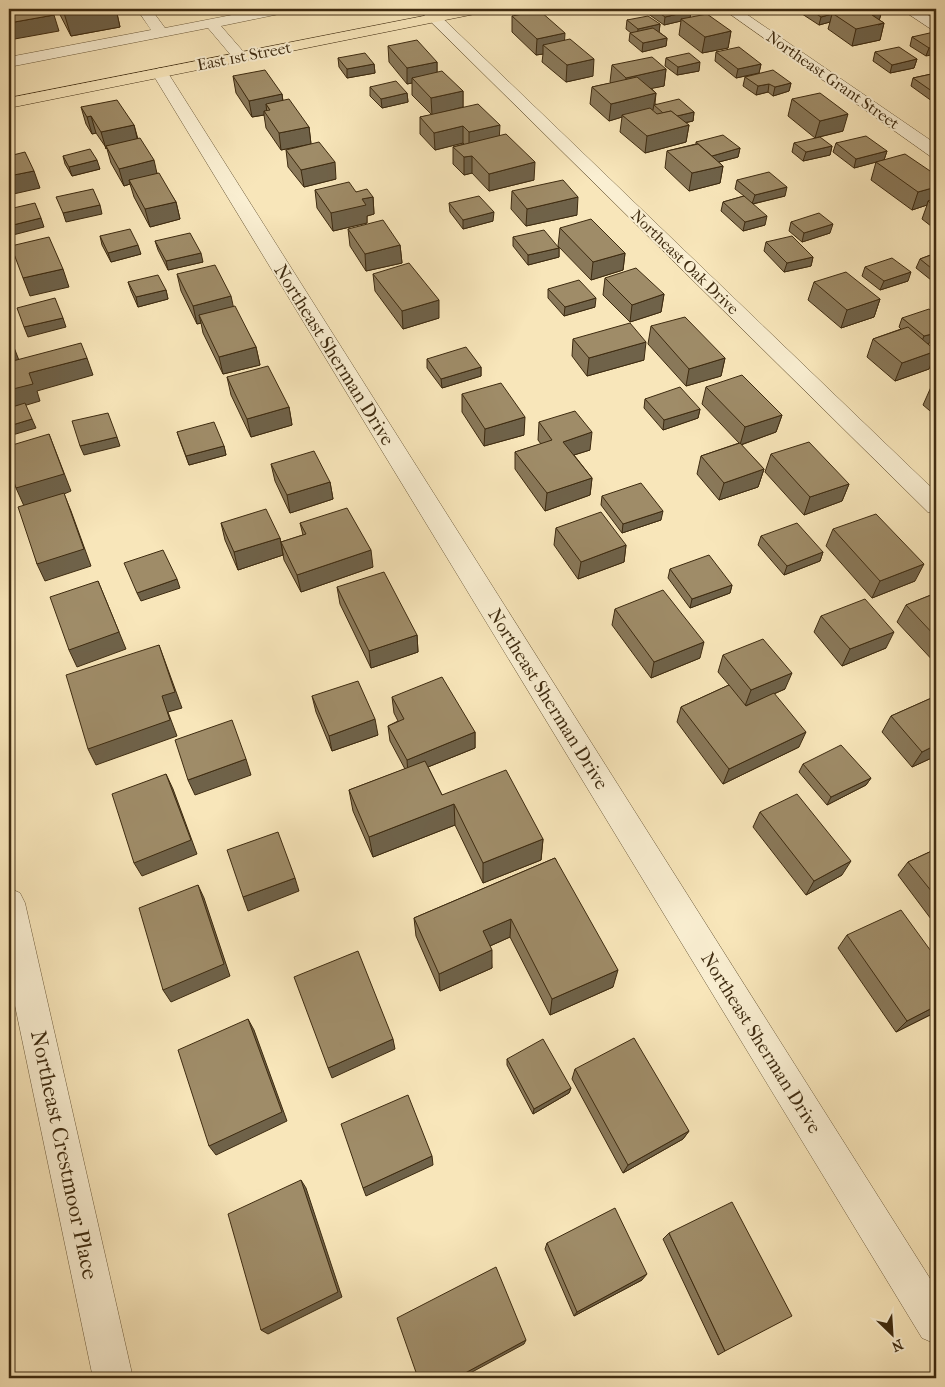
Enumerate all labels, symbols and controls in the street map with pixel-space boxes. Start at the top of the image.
street label: Northeast Grant Street [763,27,903,133]
street label: East 1st Street [195,38,293,74]
street label: Northeast Oak Drive [627,206,743,318]
street label: Northeast Sherman Drive [269,260,399,450]
street label: Northeast Sherman Drive [483,604,613,794]
street label: Northeast Sherman Drive [696,948,826,1138]
street label: Northeast Crestmoor Place [25,1028,103,1282]
north arrow [868,1310,918,1360]
text: N [889,1335,906,1355]

